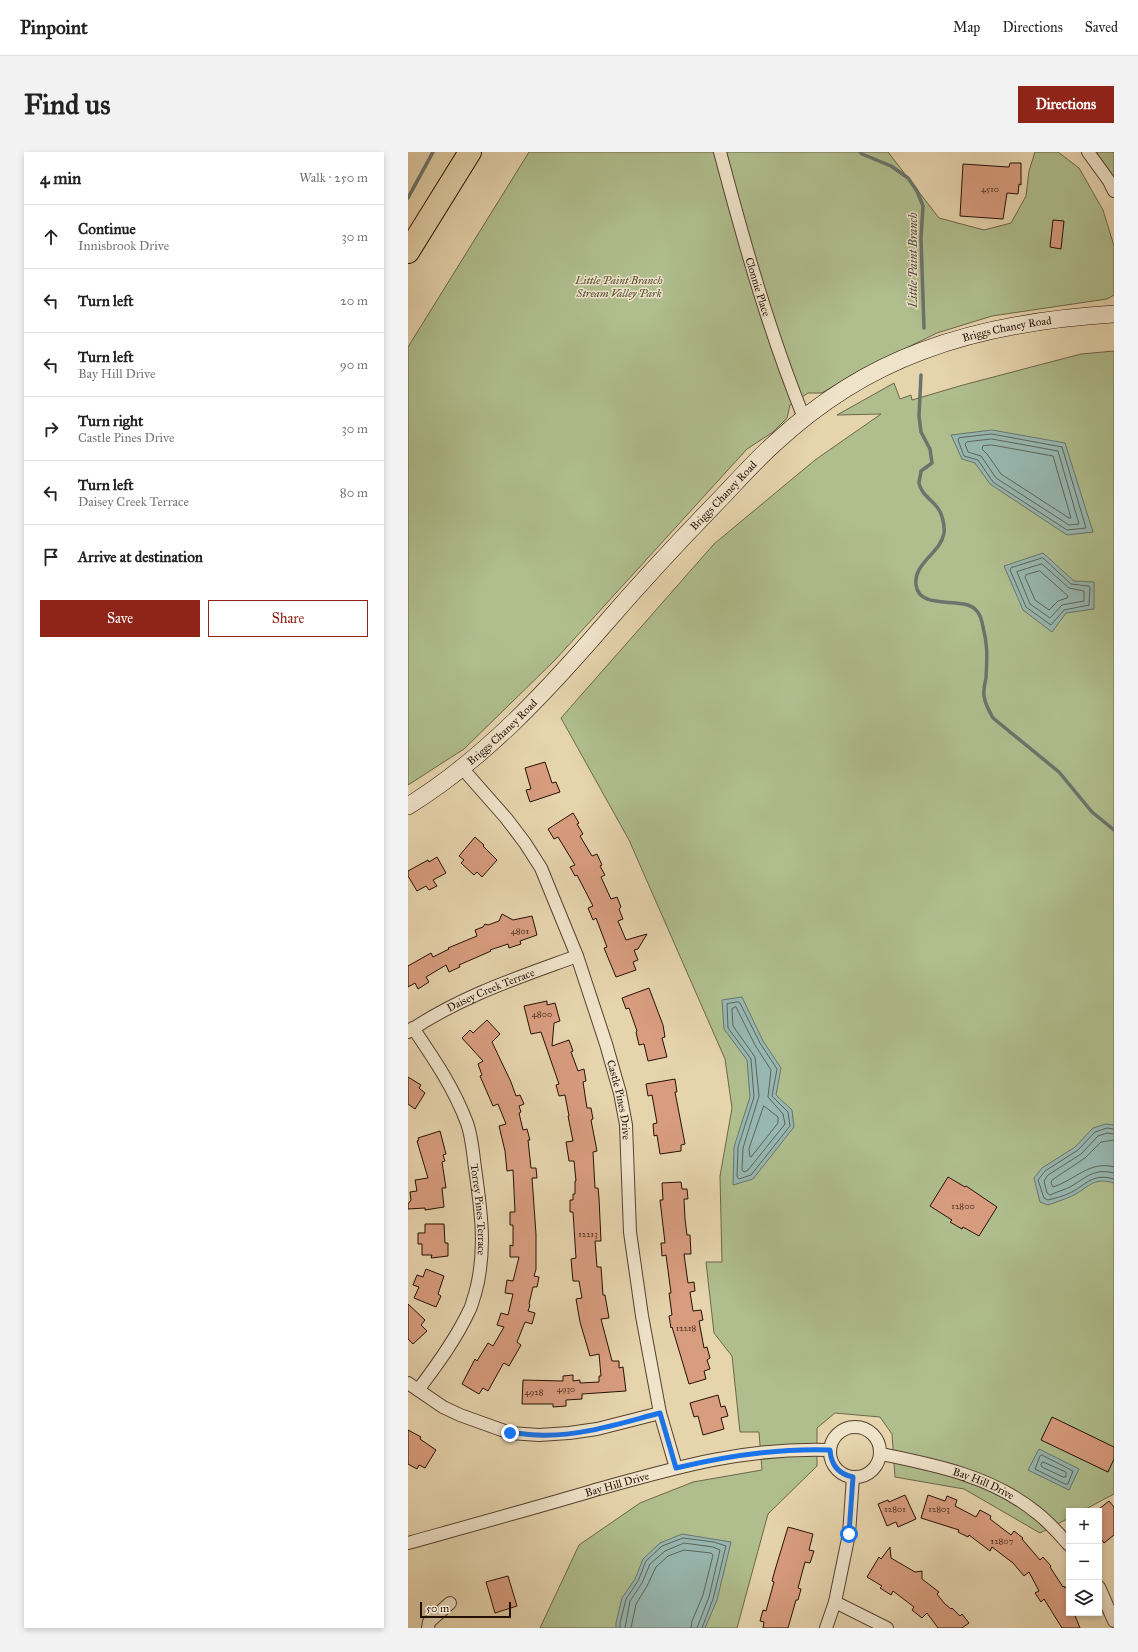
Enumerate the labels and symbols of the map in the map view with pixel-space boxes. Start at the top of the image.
house number: 4510 [981,183,999,194]
water label: Little Paint Branch [906,212,920,309]
street label: Clonnie Place [742,256,773,318]
park label: Little Paint Branch Stream Valley Park [574,274,663,300]
street label: Briggs Chaney Road [961,314,1053,345]
street label: Briggs Chaney Road [687,458,760,533]
street label: Briggs Chaney Road [465,696,540,768]
house number: 4801 [511,925,530,936]
street label: Daisey Creek Terrace [445,966,537,1015]
house number: 4800 [532,1008,552,1019]
street label: Castle Pines Drive [604,1058,633,1141]
street label: Torrey Pines Terrace [467,1163,488,1256]
house number: 12800 [951,1200,975,1211]
house number: 12213 [578,1228,598,1239]
house number: 12218 [676,1322,697,1333]
house number: 4930 [557,1383,575,1394]
house number: 4928 [524,1386,544,1397]
route end [501,1424,519,1442]
street label: Bay Hill Drive [951,1465,1017,1503]
street label: Bay Hill Drive [584,1469,651,1500]
house number: 12801 [884,1503,906,1514]
house number: 12803 [928,1503,950,1514]
route start [840,1525,858,1543]
house number: 12807 [991,1535,1014,1546]
scale bar [420,1600,511,1619]

